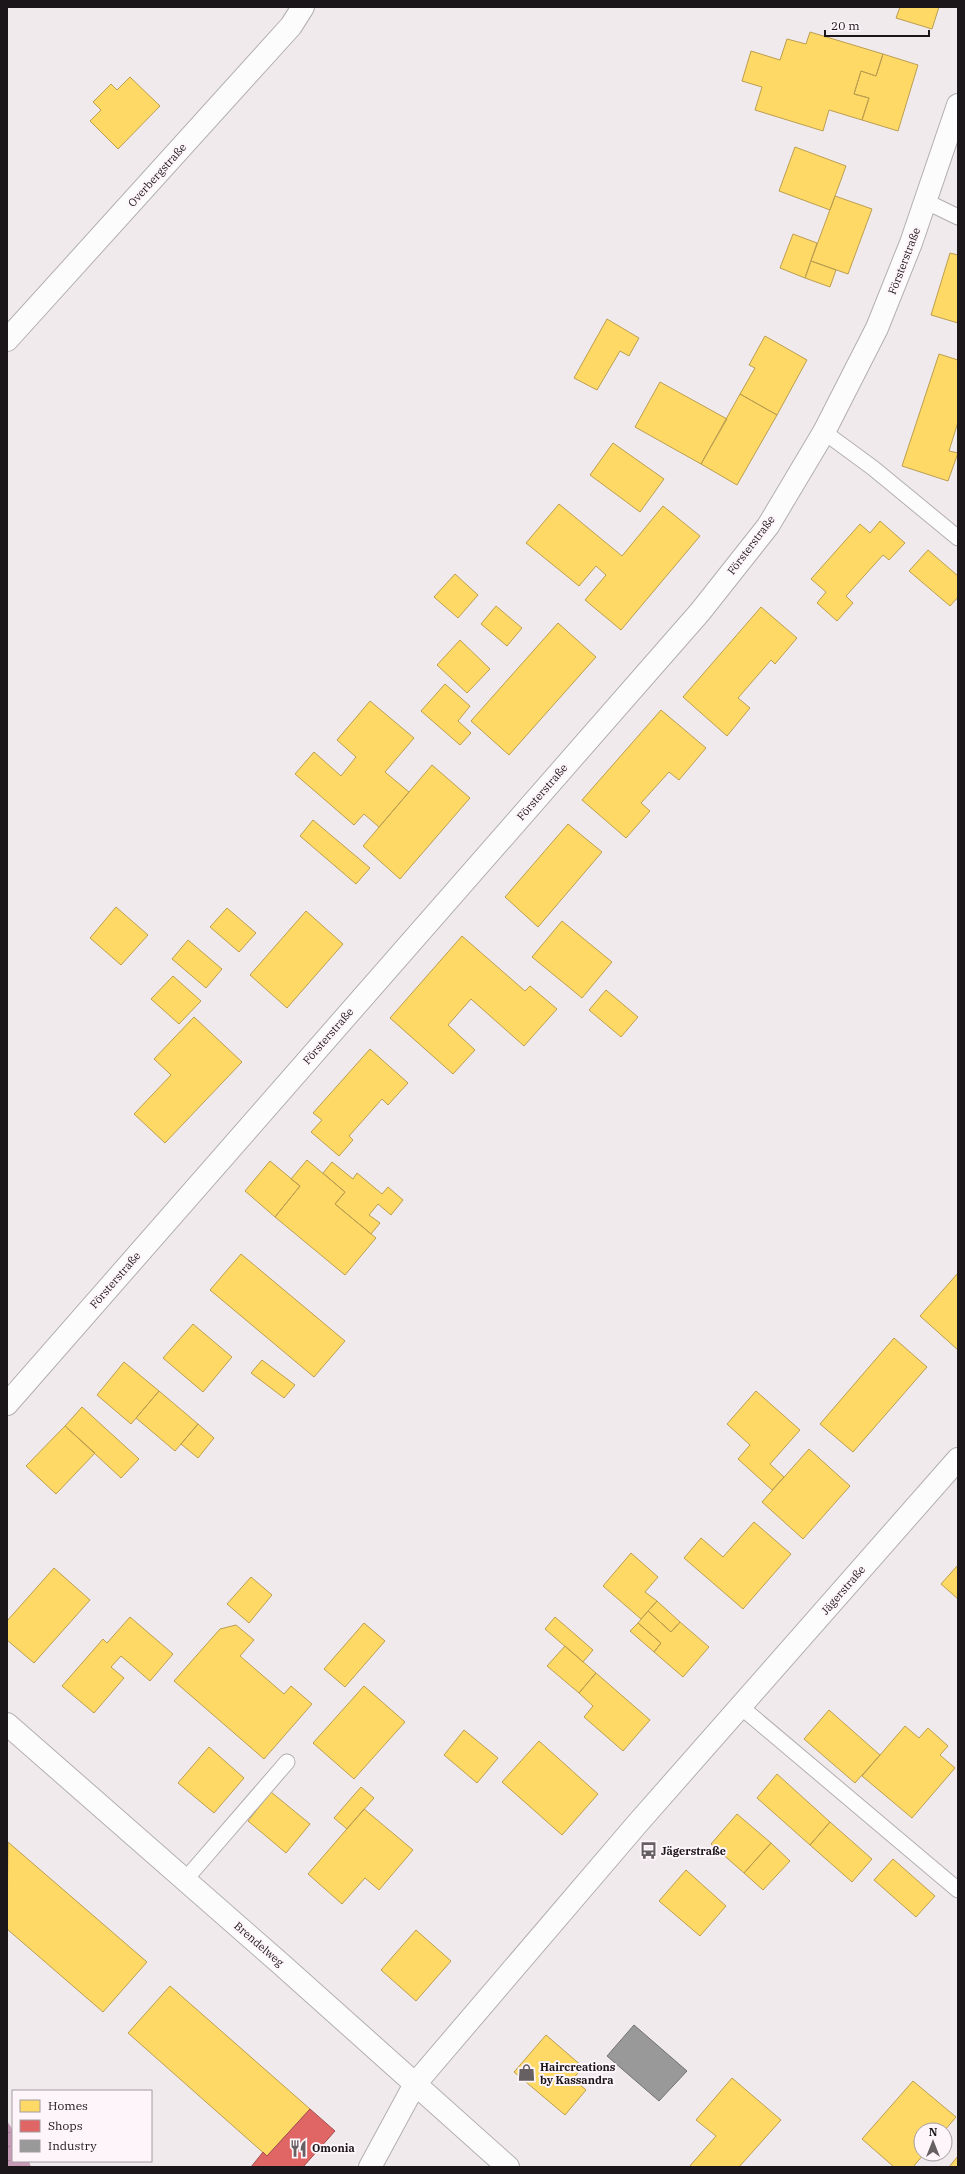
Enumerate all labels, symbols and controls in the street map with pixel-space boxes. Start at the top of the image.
scale bar [825,12,929,38]
text: 20 m [831,18,860,33]
street label: Overbergstraße [125,140,189,210]
street label: Försterstraße [885,226,923,296]
street label: Försterstraße [724,513,778,577]
street label: Försterstraße [514,761,570,823]
street label: Försterstraße [300,1005,356,1067]
street label: Försterstraße [87,1249,143,1311]
street label: Jägerstraße [818,1562,868,1617]
bus stop icon: Jägerstraße [638,1841,658,1861]
place label: Jägerstraße [661,1844,726,1858]
street label: Brendelweg [231,1919,287,1969]
place label: Haircreations by Kassandra [540,2060,616,2087]
shop icon: Haircreations by Kassandra [517,2063,537,2083]
legend [12,2090,152,2162]
text: Homes [48,2098,88,2113]
text: Shops [48,2118,83,2133]
north arrow [913,2122,953,2162]
text: N [929,2125,938,2139]
text: Industry [48,2138,97,2153]
restaurant icon: Omonia [289,2138,309,2158]
place label: Omonia [312,2141,355,2155]

